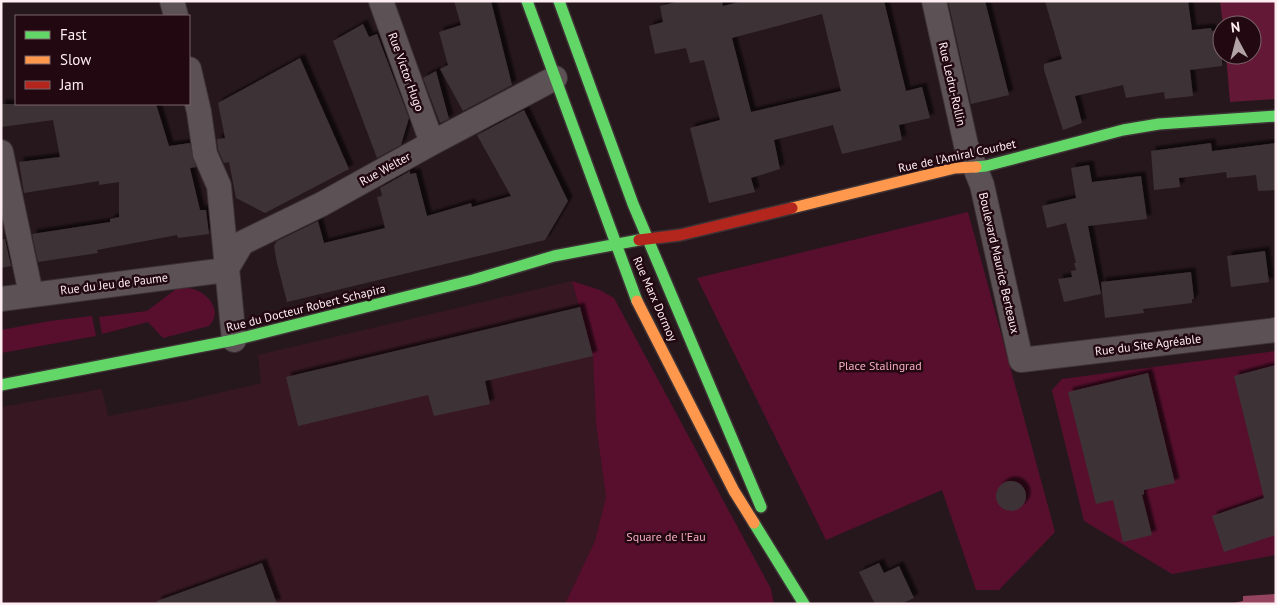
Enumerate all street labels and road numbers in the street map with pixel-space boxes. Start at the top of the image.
street label: Rue Victor Hugo [385,30,428,113]
street label: Rue Ledru-Rollin [936,41,969,127]
street label: Rue de l'Amiral Courbet [897,136,1017,175]
street label: Rue Welter [357,148,413,189]
street label: Boulevard Maurice Berteaux [976,191,1023,335]
street label: Rue Marx Dormoy [630,254,681,344]
street label: Rue du Jeu de Paume [59,269,169,298]
street label: Rue du Docteur Robert Schapira [225,280,387,335]
street label: Rue du Site Agréable [1094,331,1202,358]

